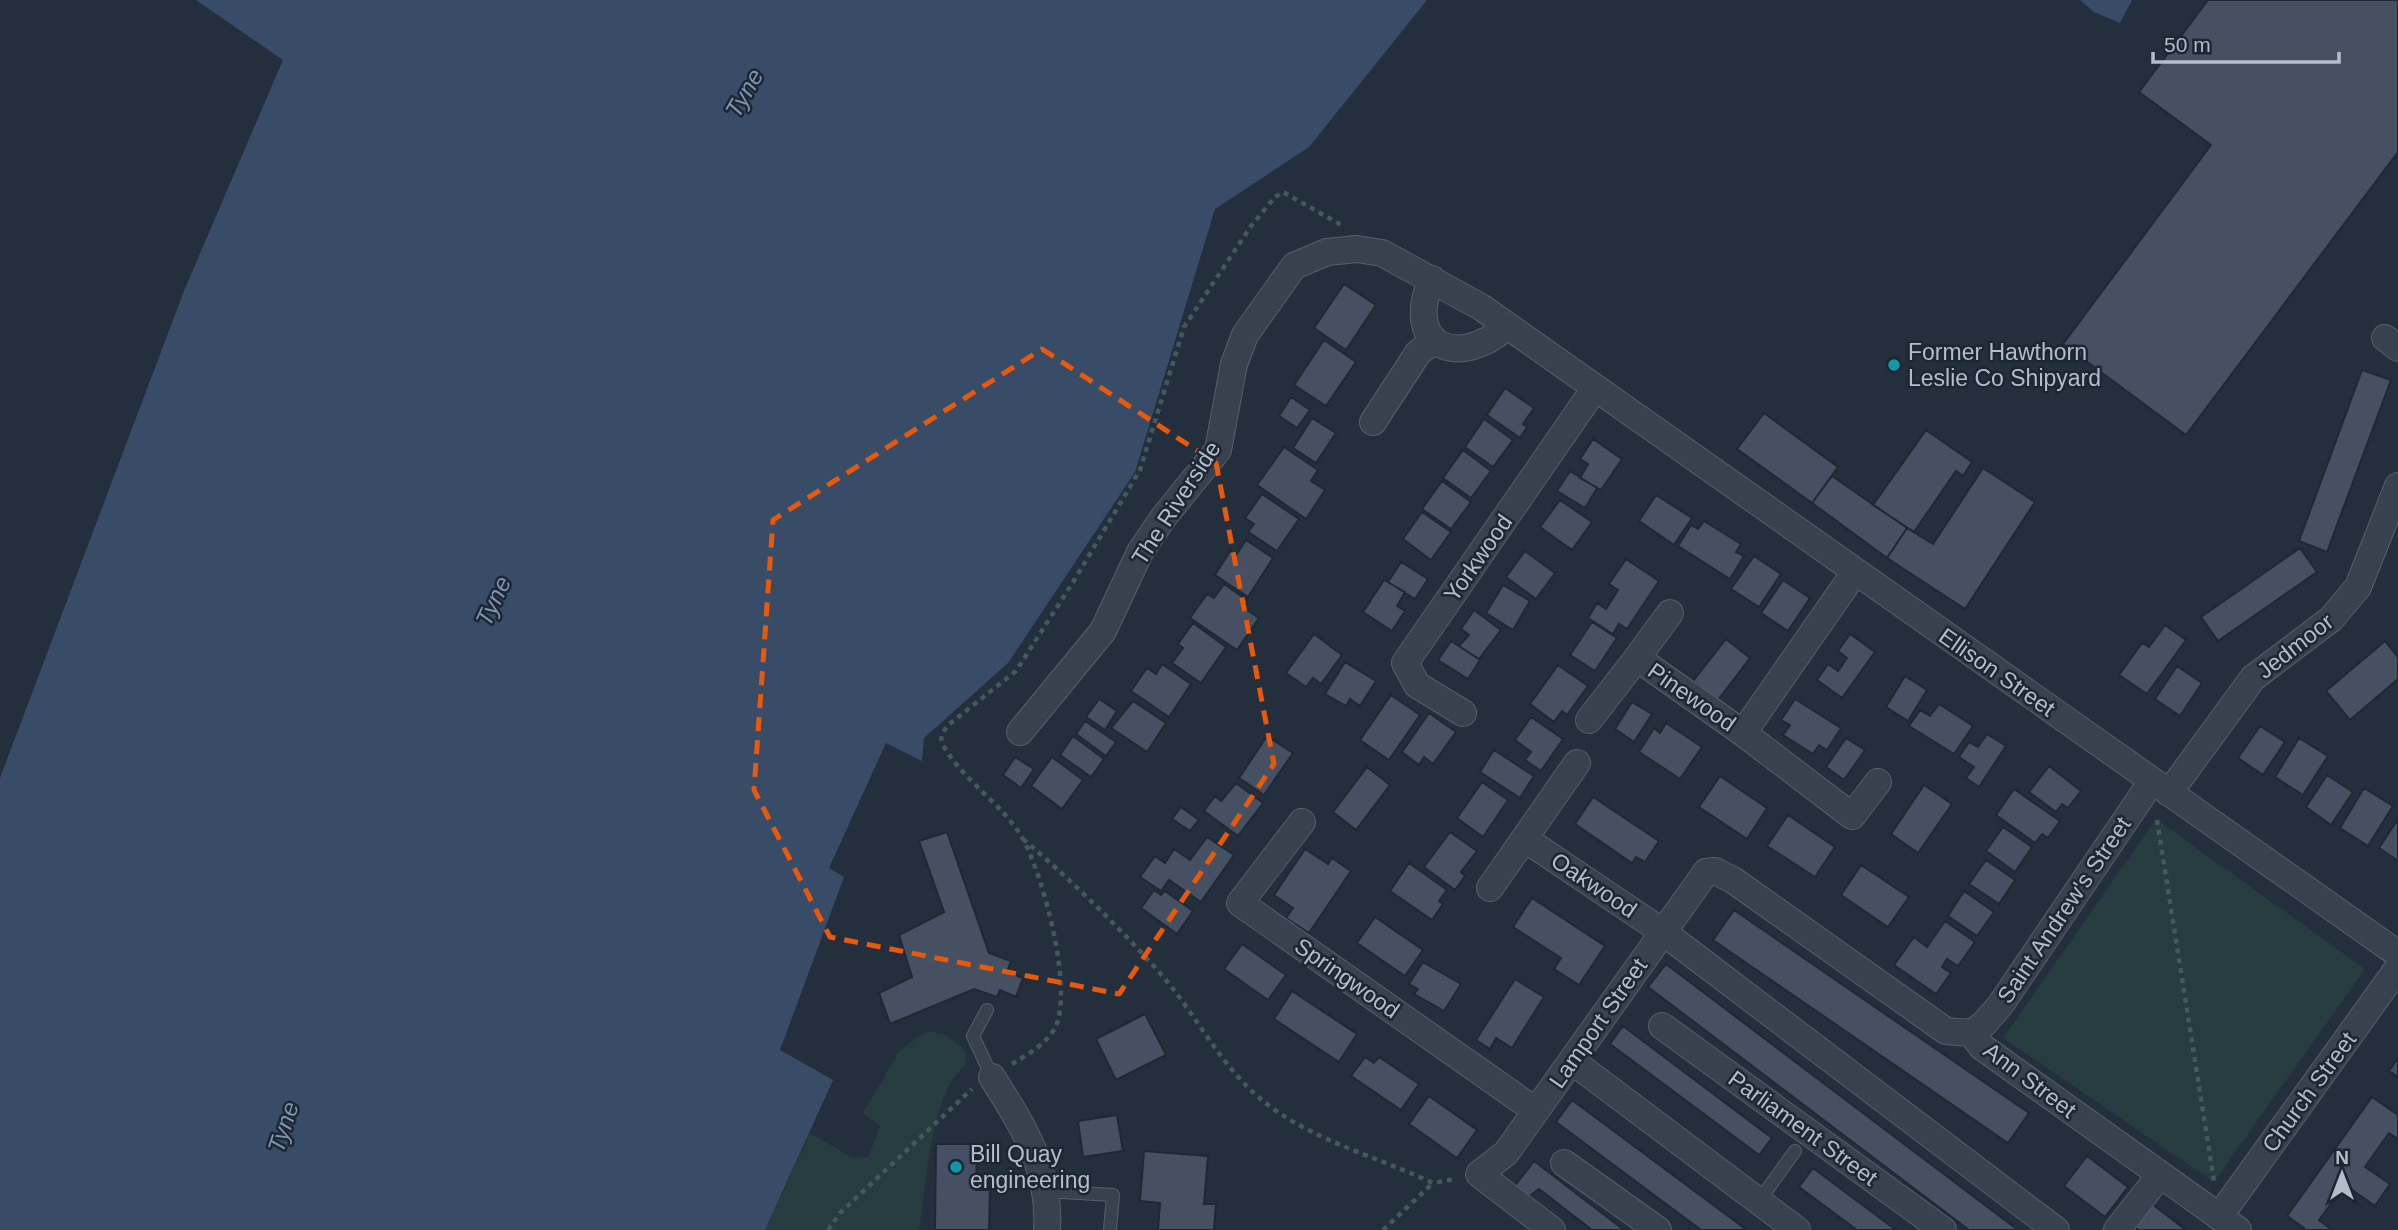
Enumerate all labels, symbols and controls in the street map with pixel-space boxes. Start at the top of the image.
scale bar [2153,21,2338,65]
text: 50 m [2164,33,2211,56]
water label: Tyne [719,64,769,122]
place label: Former Hawthorn Leslie Co Shipyard [1908,339,2101,391]
marker: Former Hawthorn Leslie Co Shipyard [1886,357,1902,373]
street label: The Riverside [1126,436,1226,570]
street label: Yorkwood [1439,510,1517,606]
water label: Tyne [470,572,516,630]
street label: Jedmoor [2252,608,2339,684]
street label: Ellison Street [1934,622,2060,722]
street label: Pinewood [1643,657,1741,737]
street label: Saint Andrew's Street [1992,811,2136,1008]
street label: Oakwood [1546,847,1642,923]
street label: Springwood [1290,933,1404,1023]
street label: Lamport Street [1544,953,1653,1093]
street label: Church Street [2257,1026,2362,1157]
street label: Ann Street [1979,1037,2082,1123]
street label: Parliament Street [1723,1065,1883,1191]
water label: Tyne [262,1098,304,1156]
north arrow [2307,1139,2377,1209]
place label: Bill Quay engineering [970,1141,1090,1193]
text: N [2335,1147,2349,1168]
marker: Bill Quay engineering [948,1159,964,1175]

